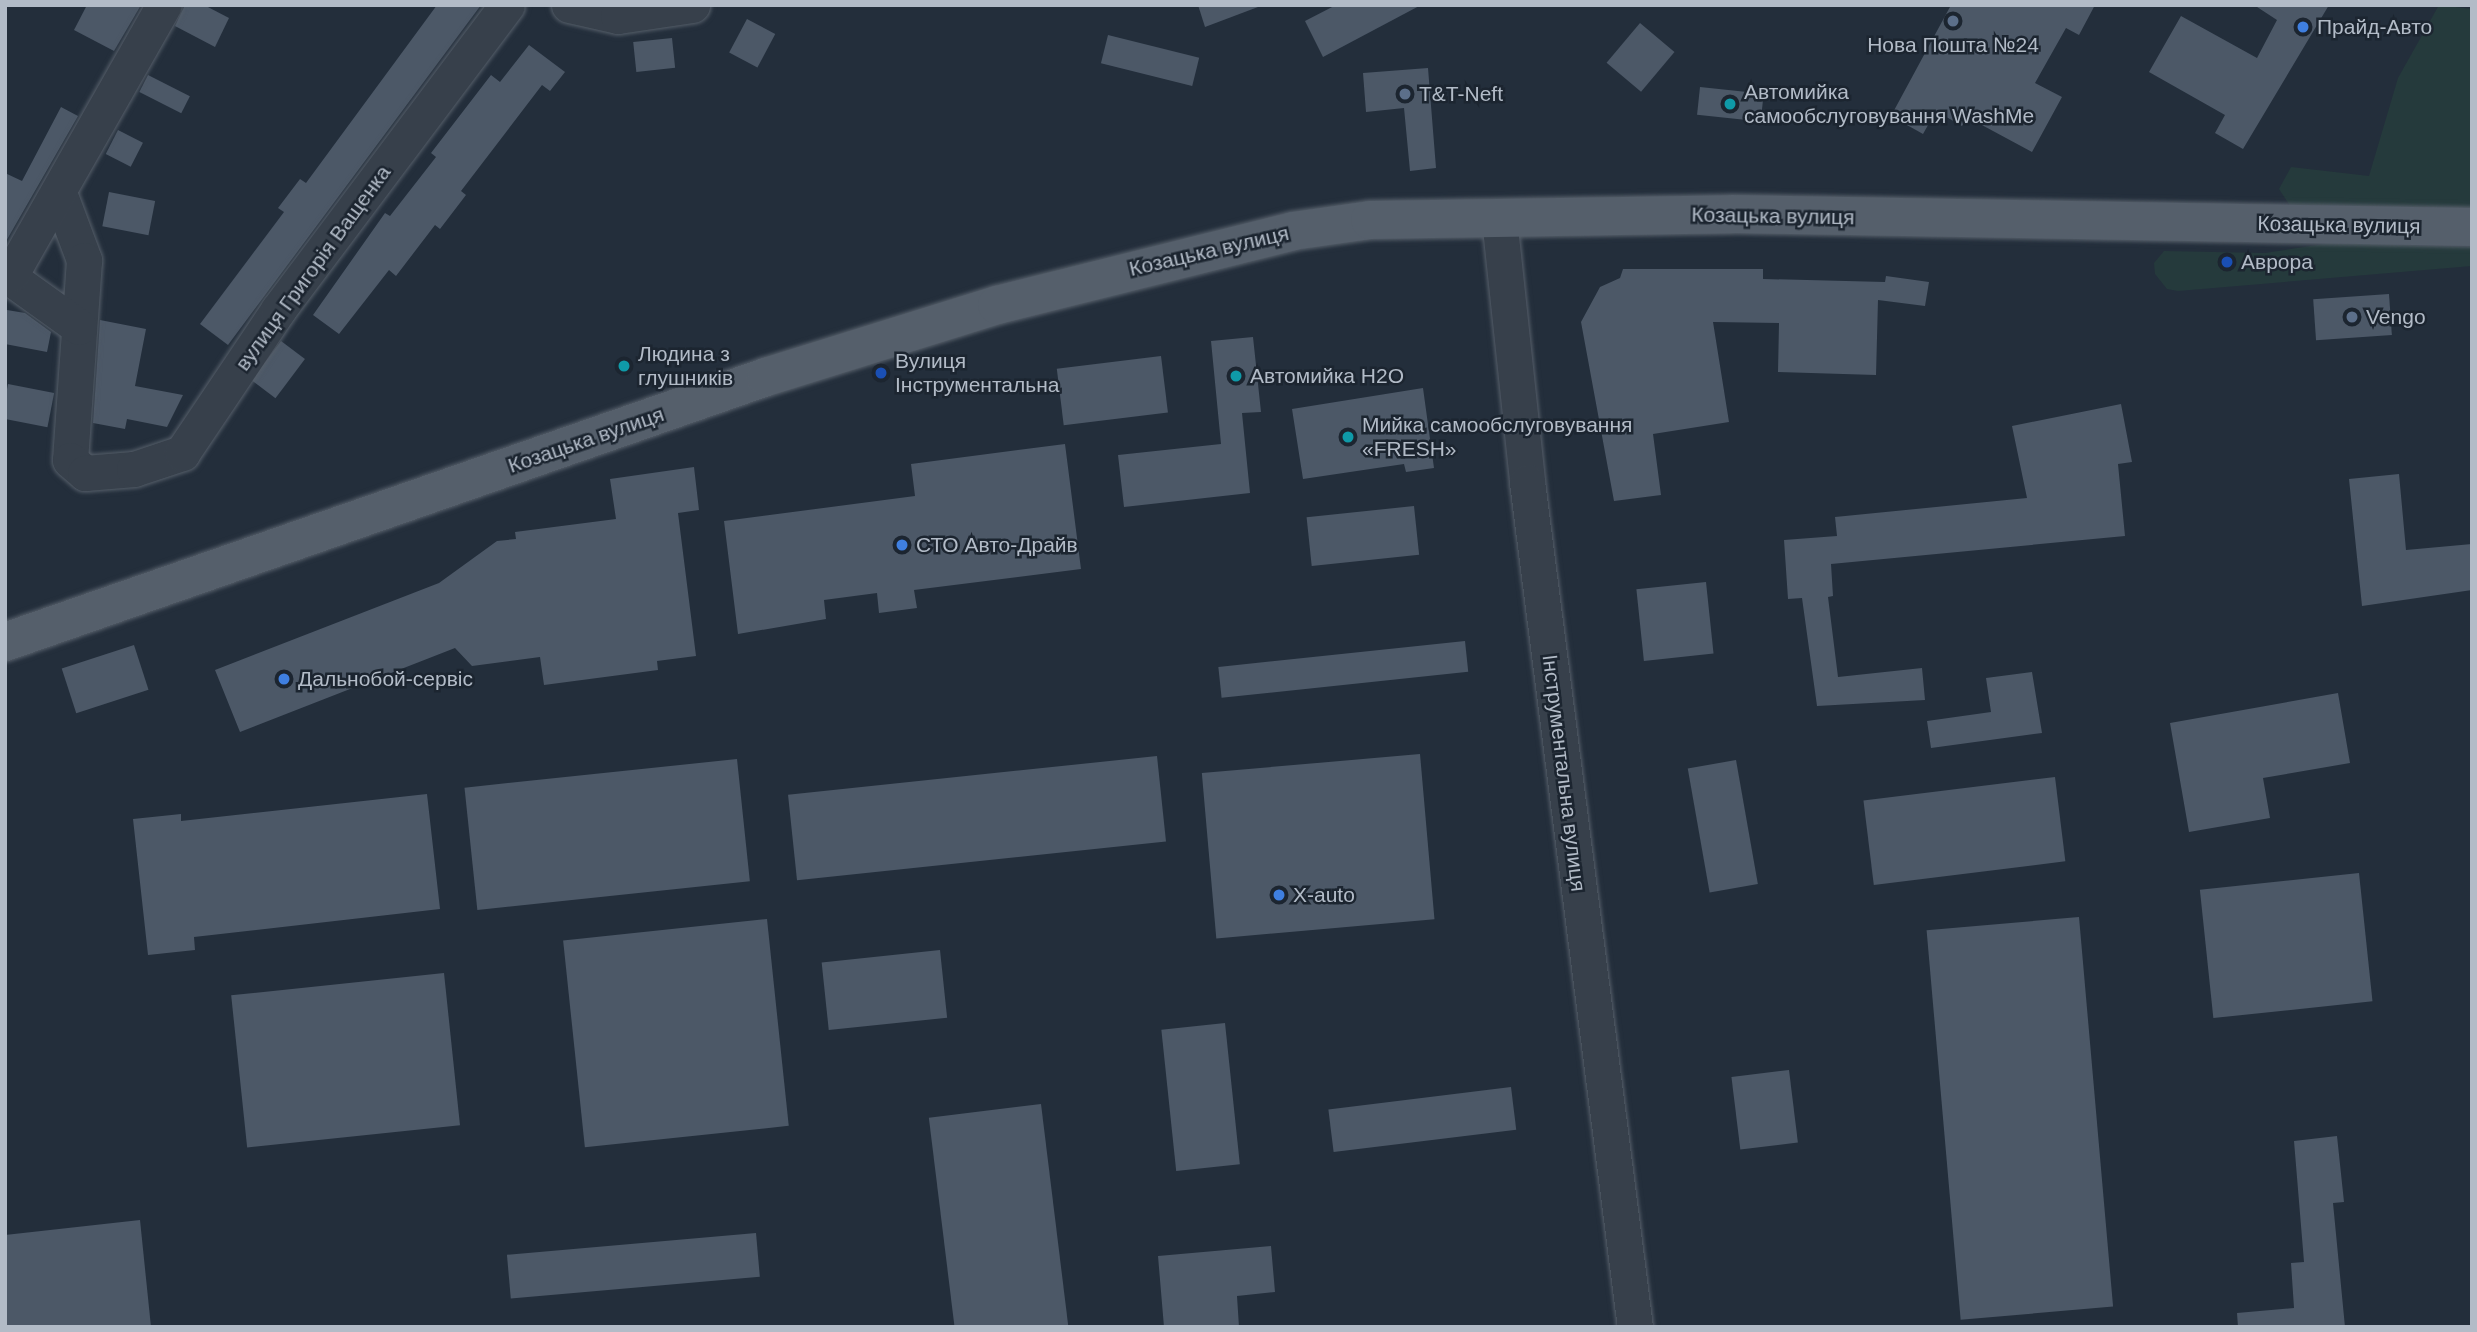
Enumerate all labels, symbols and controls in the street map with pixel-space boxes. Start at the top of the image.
marker: Нова Пошта №24 [1945,13,1961,29]
place label: Прайд-Авто [2317,14,2432,40]
marker: Прайд-Авто [2295,19,2311,35]
place label: Нова Пошта №24 [1867,32,2039,58]
place label: Автомийка самообслуговування WashMe [1744,79,2034,129]
place label: T&T-Neft [1419,81,1503,107]
marker: T&T-Neft [1397,86,1413,102]
marker: Автомийка самообслуговування WashMe [1722,96,1738,112]
street label: вулиця Григорія Ващенка [230,161,396,375]
street label: Козацька вулиця [1691,202,1855,230]
street label: Козацька вулиця [2257,211,2421,239]
street label: Козацька вулиця [1127,220,1291,282]
place label: Аврора [2241,249,2313,275]
marker: Аврора [2219,254,2235,270]
place label: Vengo [2366,304,2426,330]
marker: Vengo [2344,309,2360,325]
place label: Людина з глушників [638,341,733,391]
place label: Вулиця Інструментальна [895,348,1060,398]
marker: Людина з глушників [616,358,632,374]
place label: Автомийка H2O [1250,363,1404,389]
marker: Вулиця Інструментальна [873,365,889,381]
marker: Автомийка H2O [1228,368,1244,384]
street label: Козацька вулиця [505,402,667,478]
place label: Мийка самообслуговування «FRESH» [1362,412,1632,462]
marker: Мийка самообслуговування «FRESH» [1340,429,1356,445]
place label: СТО Авто-Драйв [916,532,1078,558]
marker: СТО Авто-Драйв [894,537,910,553]
street label: Інструментальна вулиця [1537,653,1591,893]
place label: Дальнобой-сервіс [298,666,473,692]
marker: Дальнобой-сервіс [276,671,292,687]
place label: X-auto [1293,882,1355,908]
marker: X-auto [1271,887,1287,903]

